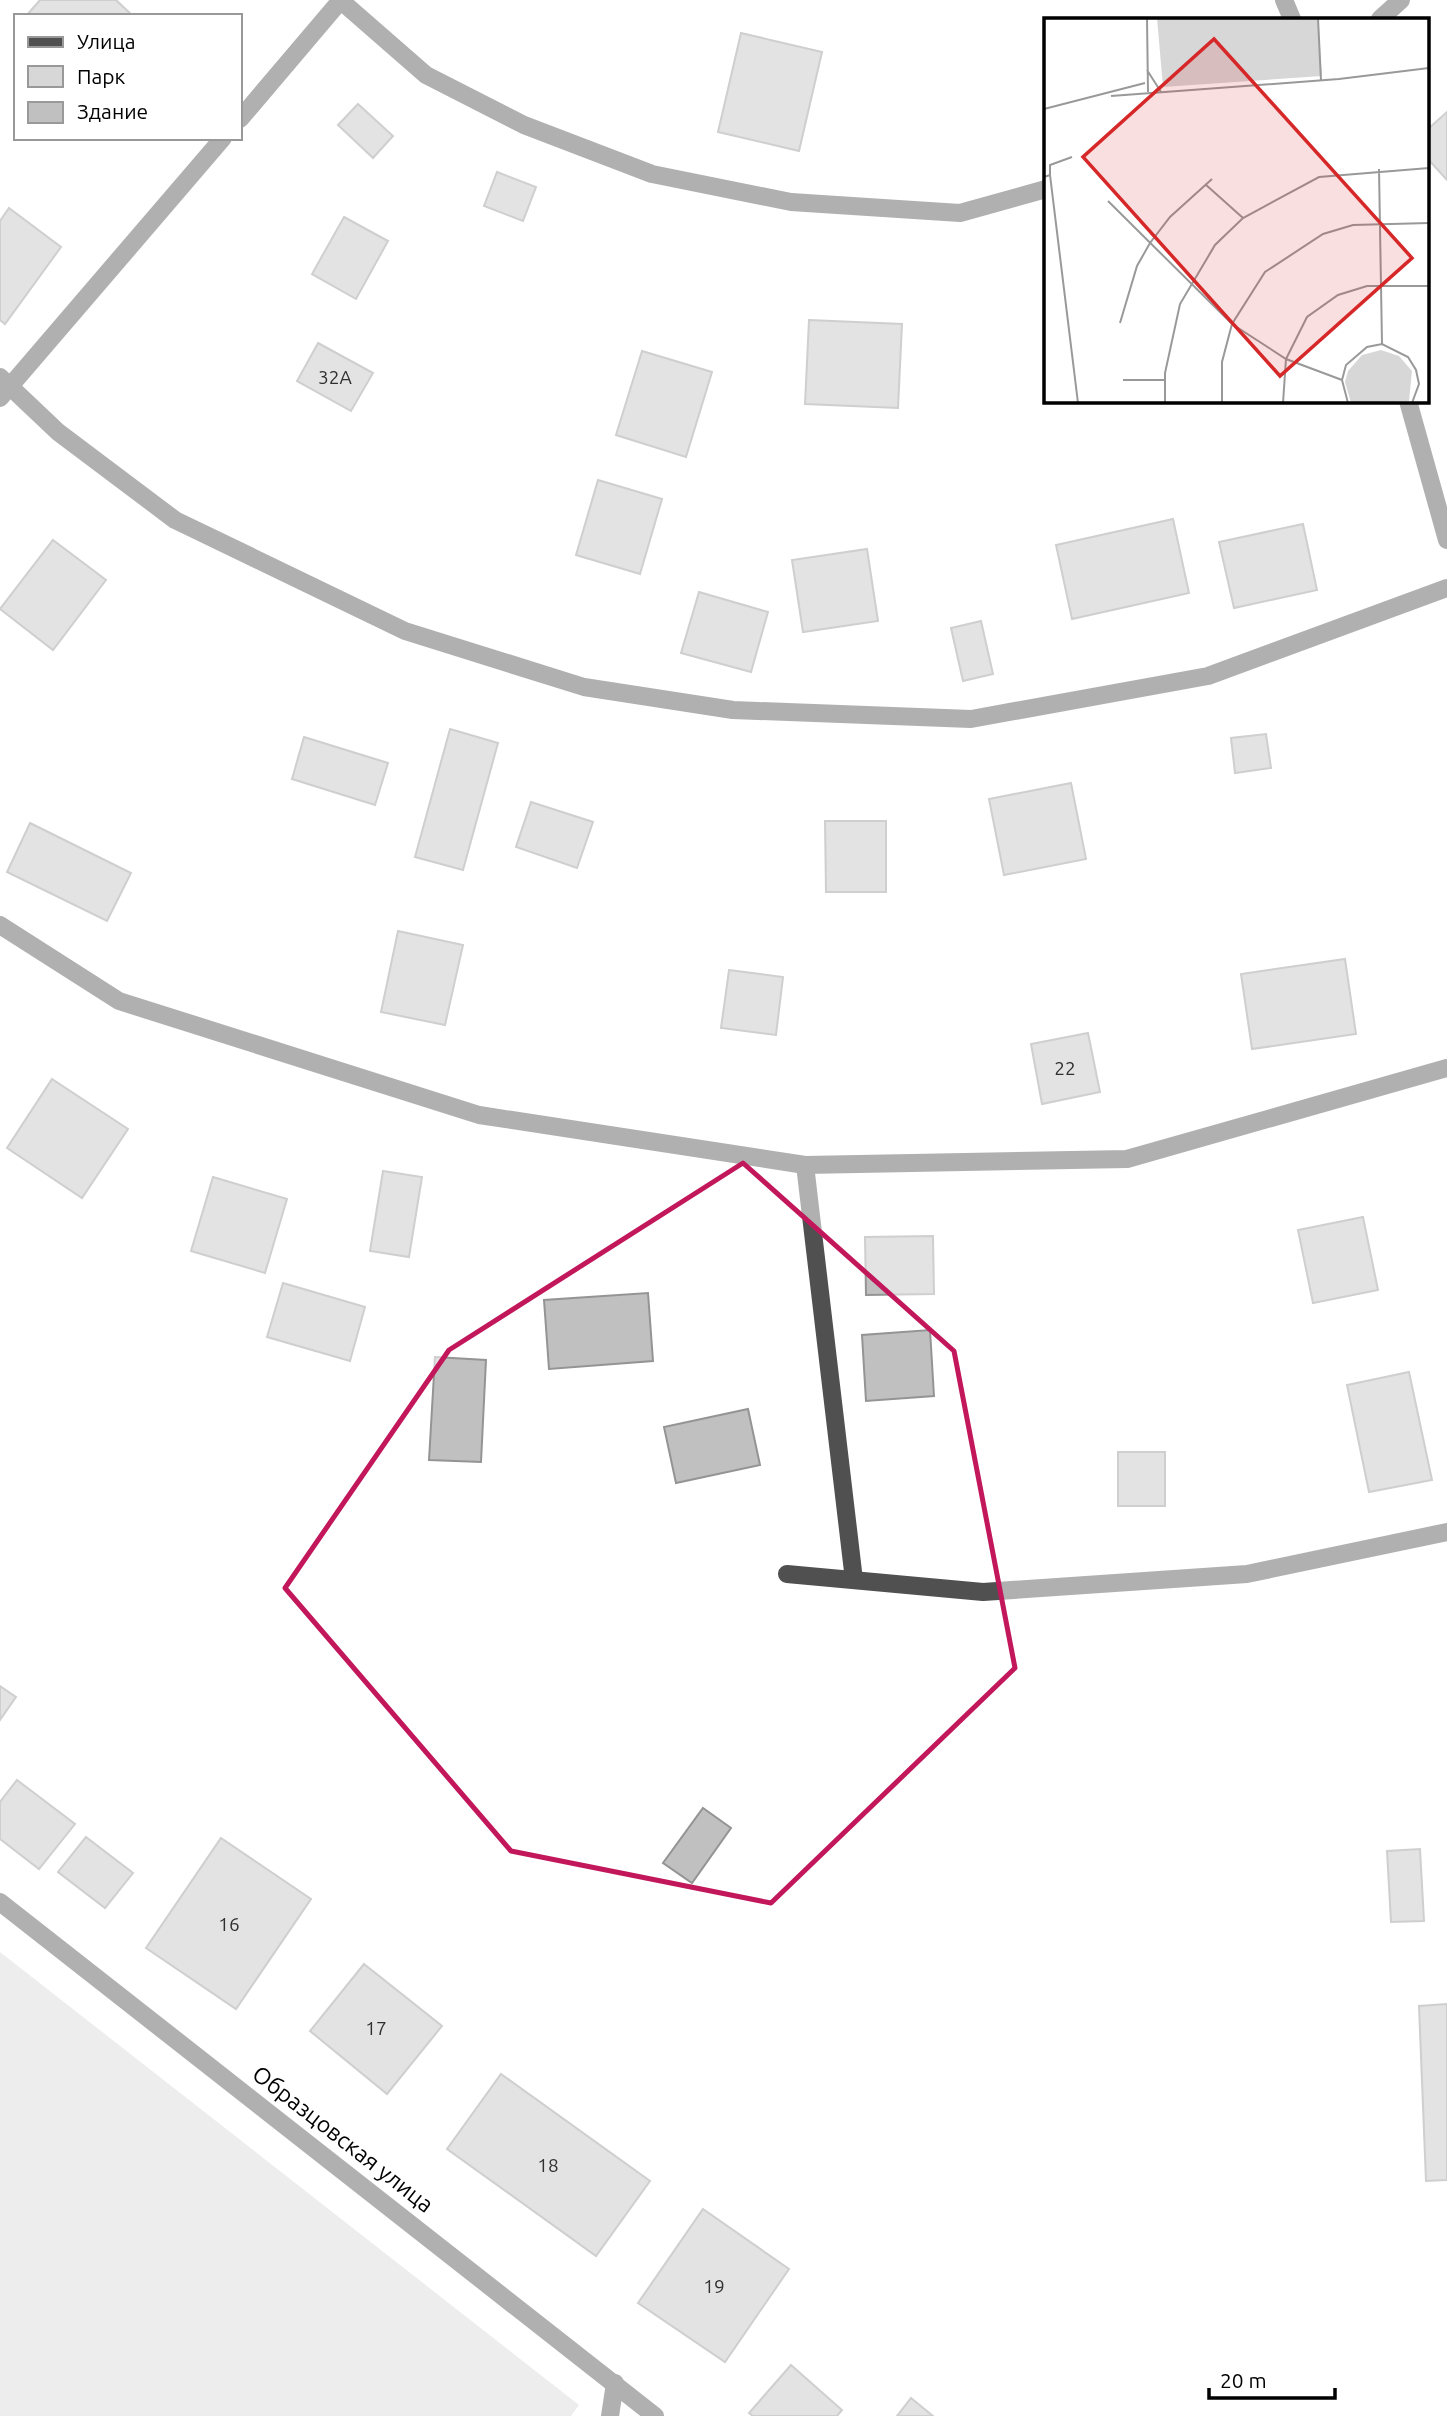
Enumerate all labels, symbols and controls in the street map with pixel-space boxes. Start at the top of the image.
legend [14,14,242,140]
inset map [1044,18,1430,402]
text: Улица [77,29,135,53]
text: Парк [77,64,126,88]
text: Здание [77,99,148,123]
house number: 32А [318,366,353,388]
house number: 22 [1054,1057,1076,1079]
house number: 16 [218,1913,240,1935]
house number: 17 [365,2017,387,2039]
street label: Образцовская улица [248,2060,438,2217]
house number: 18 [537,2154,559,2176]
house number: 19 [703,2275,725,2297]
scale bar [1209,2356,1335,2400]
text: 20 m [1220,2368,1267,2392]

